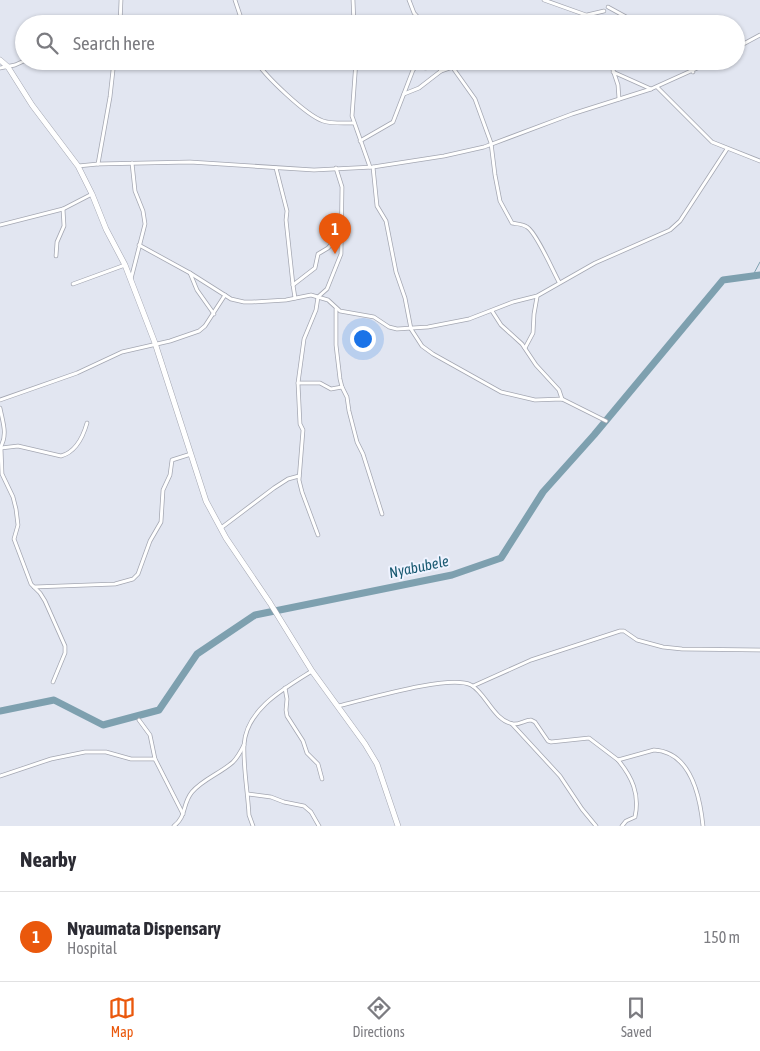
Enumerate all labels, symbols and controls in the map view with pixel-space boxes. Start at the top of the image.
search box [15,15,745,70]
icon: search [33,29,61,57]
text: Search here [73,32,155,54]
pin: 1 [319,213,351,254]
your location [350,326,376,352]
water label: Nyabubele [387,552,451,581]
text: Nearby [20,847,76,871]
text: Nyaumata Dispensary [67,917,221,939]
text: 1 [32,928,40,946]
text: 150 m [704,928,740,946]
text: Hospital [67,939,117,957]
tab: Map [108,994,136,1040]
tab: Directions [352,994,405,1040]
tab: Saved [621,994,652,1040]

